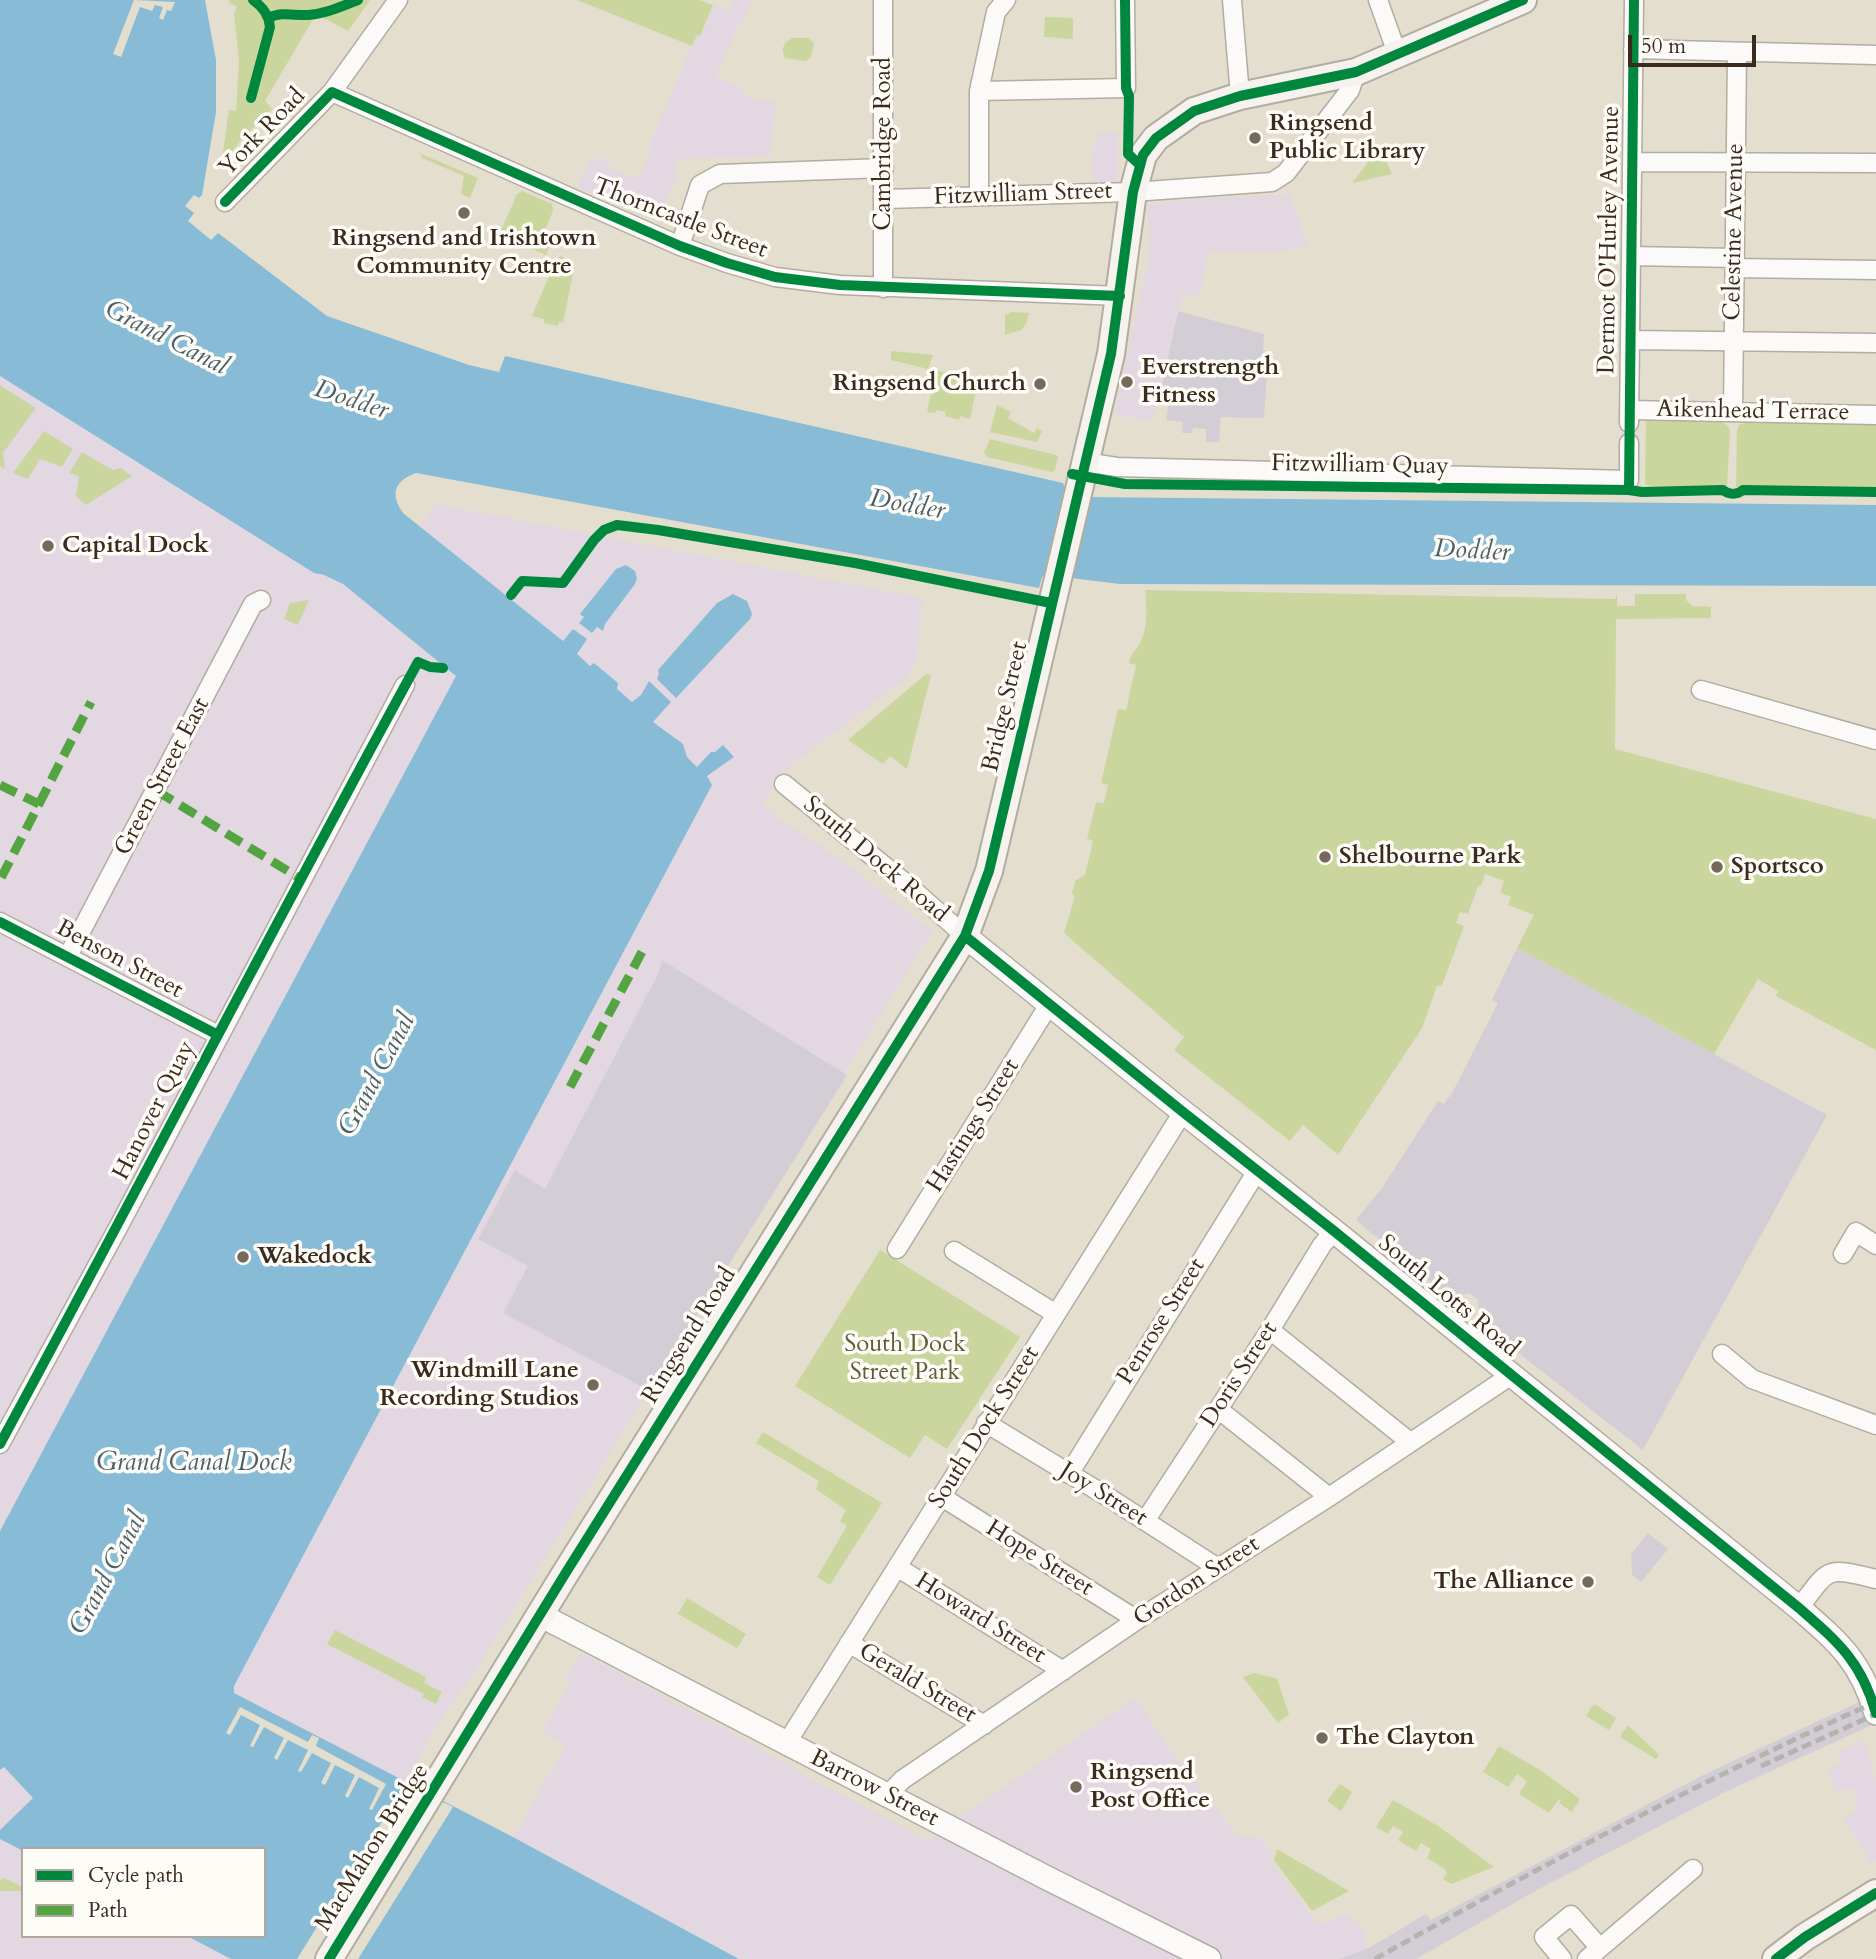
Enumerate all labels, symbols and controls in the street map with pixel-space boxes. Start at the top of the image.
scale bar [1631,21,1759,65]
text: 50 m [1641,32,1686,61]
street label: Cambridge Road [870,57,898,231]
street label: York Road [214,83,312,183]
street label: Dermot O'Hurley Avenue [1593,105,1627,375]
place label: Ringsend Public Library [1269,110,1425,166]
marker: Ringsend Public Library [1247,130,1263,146]
street label: Celestine Avenue [1719,143,1751,321]
street label: Thorncastle Street [589,173,771,265]
street label: Fitzwilliam Street [933,177,1113,213]
marker: Ringsend and Irishtown Community Centre [456,205,472,221]
place label: Ringsend and Irishtown Community Centre [332,225,596,281]
water label: Grand Canal [99,295,233,383]
place label: Everstrength Fitness [1141,354,1279,410]
place label: Ringsend Church [832,370,1026,398]
water label: Dodder [310,374,392,428]
marker: Everstrength Fitness [1119,374,1135,390]
marker: Ringsend Church [1032,376,1048,392]
street label: Aikenhead Terrace [1656,396,1850,428]
street label: Fitzwilliam Quay [1271,450,1449,482]
water label: Dodder [867,484,947,528]
place label: Capital Dock [62,532,209,560]
water label: Dodder [1433,534,1511,570]
marker: Capital Dock [40,538,56,554]
street label: Bridge Street [977,639,1035,775]
street label: Green Street East [109,693,217,861]
street label: South Dock Road [796,791,954,929]
place label: Shelbourne Park [1339,843,1521,871]
marker: Shelbourne Park [1317,849,1333,865]
place label: Sportsco [1731,853,1824,881]
marker: Sportsco [1709,859,1725,875]
street label: Benson Street [51,914,187,1006]
water label: Grand Canal [333,1009,423,1141]
street label: Hanover Quay [108,1037,202,1185]
street label: Hastings Street [921,1054,1027,1198]
street label: South Lotts Road [1372,1230,1524,1364]
place label: Wakedock [257,1243,372,1271]
marker: Wakedock [235,1249,251,1265]
street label: Penrose Street [1112,1253,1212,1391]
street label: Ringsend Road [637,1263,743,1409]
street label: Doris Street [1195,1317,1285,1433]
park label: South Dock Street Park [844,1331,966,1387]
street label: South Dock Street [924,1342,1046,1514]
place label: Windmill Lane Recording Studios [379,1357,579,1413]
marker: Windmill Lane Recording Studios [585,1377,601,1393]
water label: Grand Canal Dock [96,1448,292,1480]
street label: Joy Street [1054,1457,1152,1533]
water label: Grand Canal [64,1508,154,1640]
street label: Hope Street [980,1515,1098,1603]
street label: Gordon Street [1129,1531,1265,1633]
street label: Howard Street [909,1567,1051,1671]
place label: The Alliance [1433,1568,1574,1596]
marker: The Alliance [1580,1574,1596,1590]
street label: Gerald Street [853,1638,981,1730]
place label: The Clayton [1336,1724,1474,1752]
marker: The Clayton [1314,1730,1330,1746]
street label: Barrow Street [805,1744,943,1834]
street label: MacMahon Bridge [310,1759,436,1937]
place label: Ringsend Post Office [1090,1759,1210,1815]
marker: Ringsend Post Office [1068,1779,1084,1795]
legend [21,1847,266,1938]
text: Cycle path [88,1861,184,1890]
text: Path [88,1896,128,1925]

